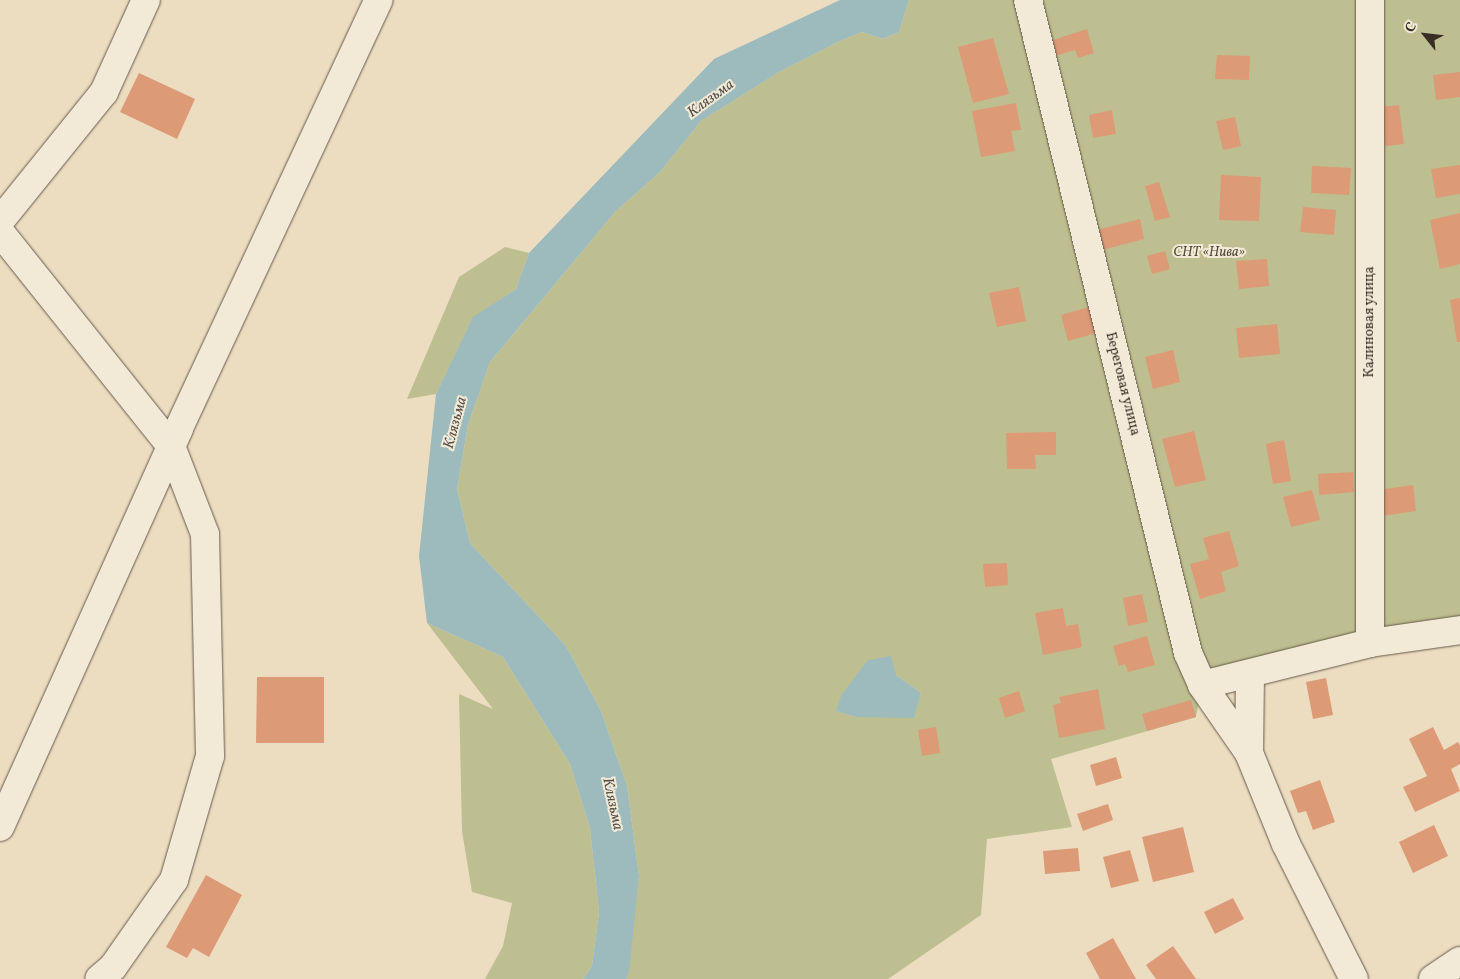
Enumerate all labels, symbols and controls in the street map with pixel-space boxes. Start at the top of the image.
north arrow [1400,10,1450,60]
text: С [1401,19,1422,36]
water label: Клязьма [684,76,738,122]
park label: СНТ «Нива» [1173,245,1245,261]
street label: Калиновая улица [1362,266,1378,378]
street label: Береговая улица [1101,330,1143,438]
water label: Клязьма [440,395,472,451]
water label: Клязьма [598,776,626,832]

